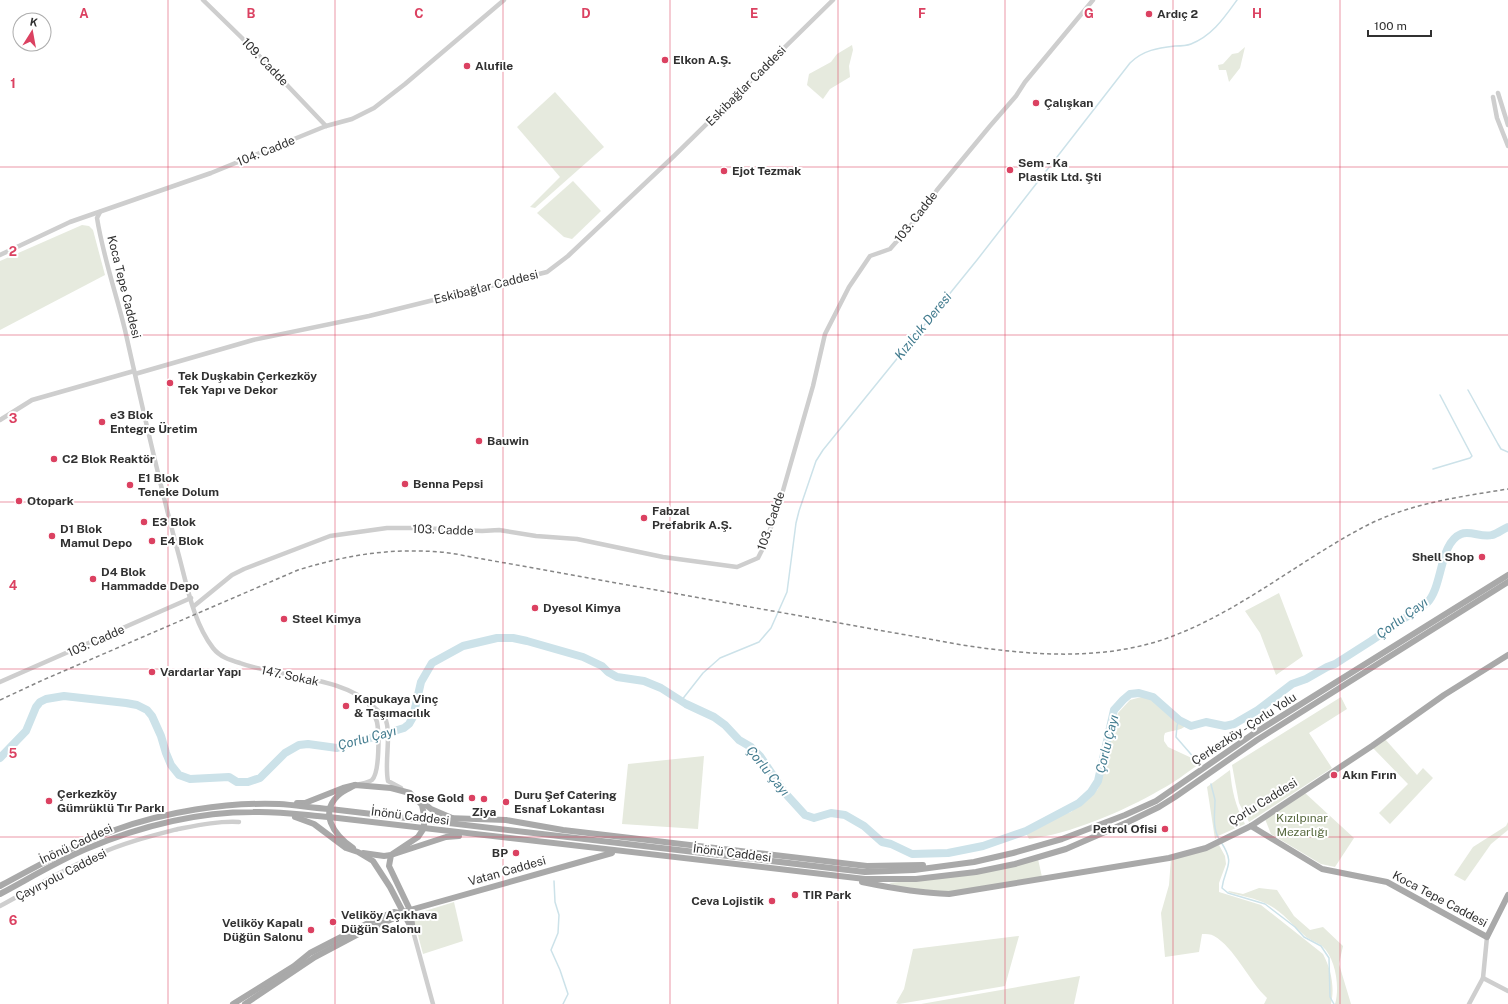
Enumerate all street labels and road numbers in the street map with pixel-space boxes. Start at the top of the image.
street label: 109. Cadde [239,35,291,89]
street label: Eskibağlar Caddesi [703,43,789,129]
street label: 104. Cadde [235,133,297,169]
street label: 103. Cadde [892,188,940,245]
street label: Koca Tepe Caddesi [104,234,144,340]
street label: Eskibağlar Caddesi [432,267,540,307]
street label: 103. Cadde [754,490,788,552]
street label: 103. Cadde [412,522,474,538]
street label: 103. Cadde [65,622,127,660]
street label: 147. Sokak [260,663,320,689]
street label: Çerkezköy - Çorlu Yolu [1189,690,1299,768]
street label: Çorlu Caddesi [1226,775,1300,829]
street label: İnönü Caddesi [370,804,450,828]
street label: İnönü Caddesi [37,821,115,867]
street label: İnönü Caddesi [692,841,772,865]
street label: Çayıryolu Caddesi [13,846,109,904]
street label: Vatan Caddesi [467,853,547,889]
street label: Koca Tepe Caddesi [1390,868,1490,930]

